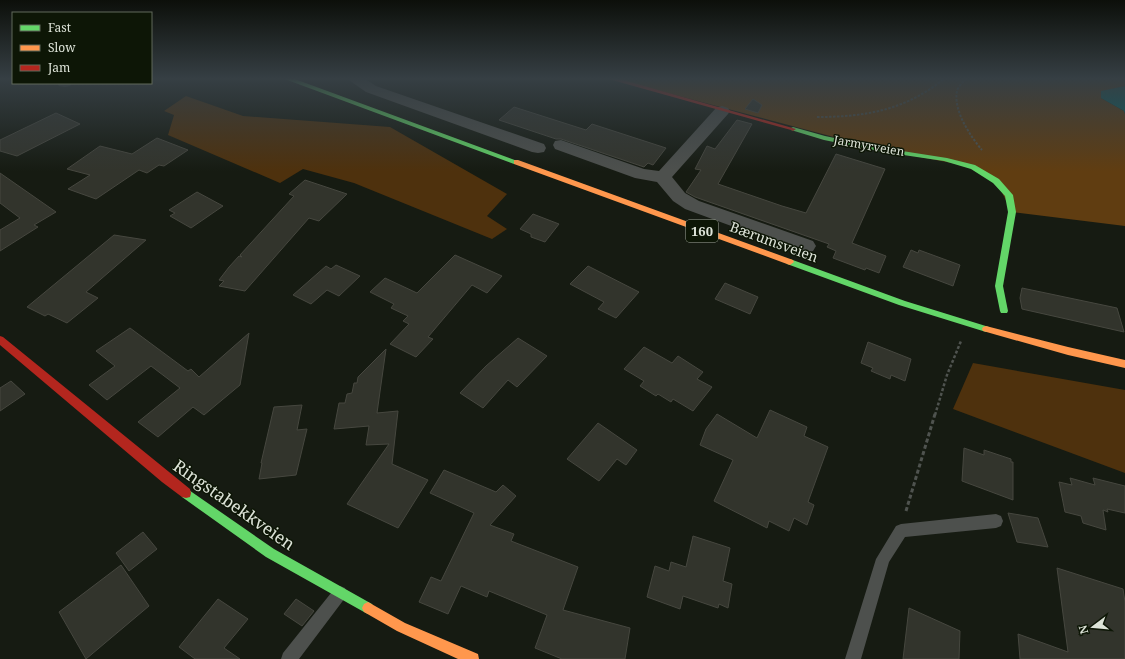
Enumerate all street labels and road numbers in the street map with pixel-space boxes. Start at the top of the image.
street label: Jarmyrveien [831,131,906,160]
street label: Bærumsveien [727,217,821,266]
road number: 160 [686,220,718,242]
street label: Ringstabekkveien [169,454,300,555]

